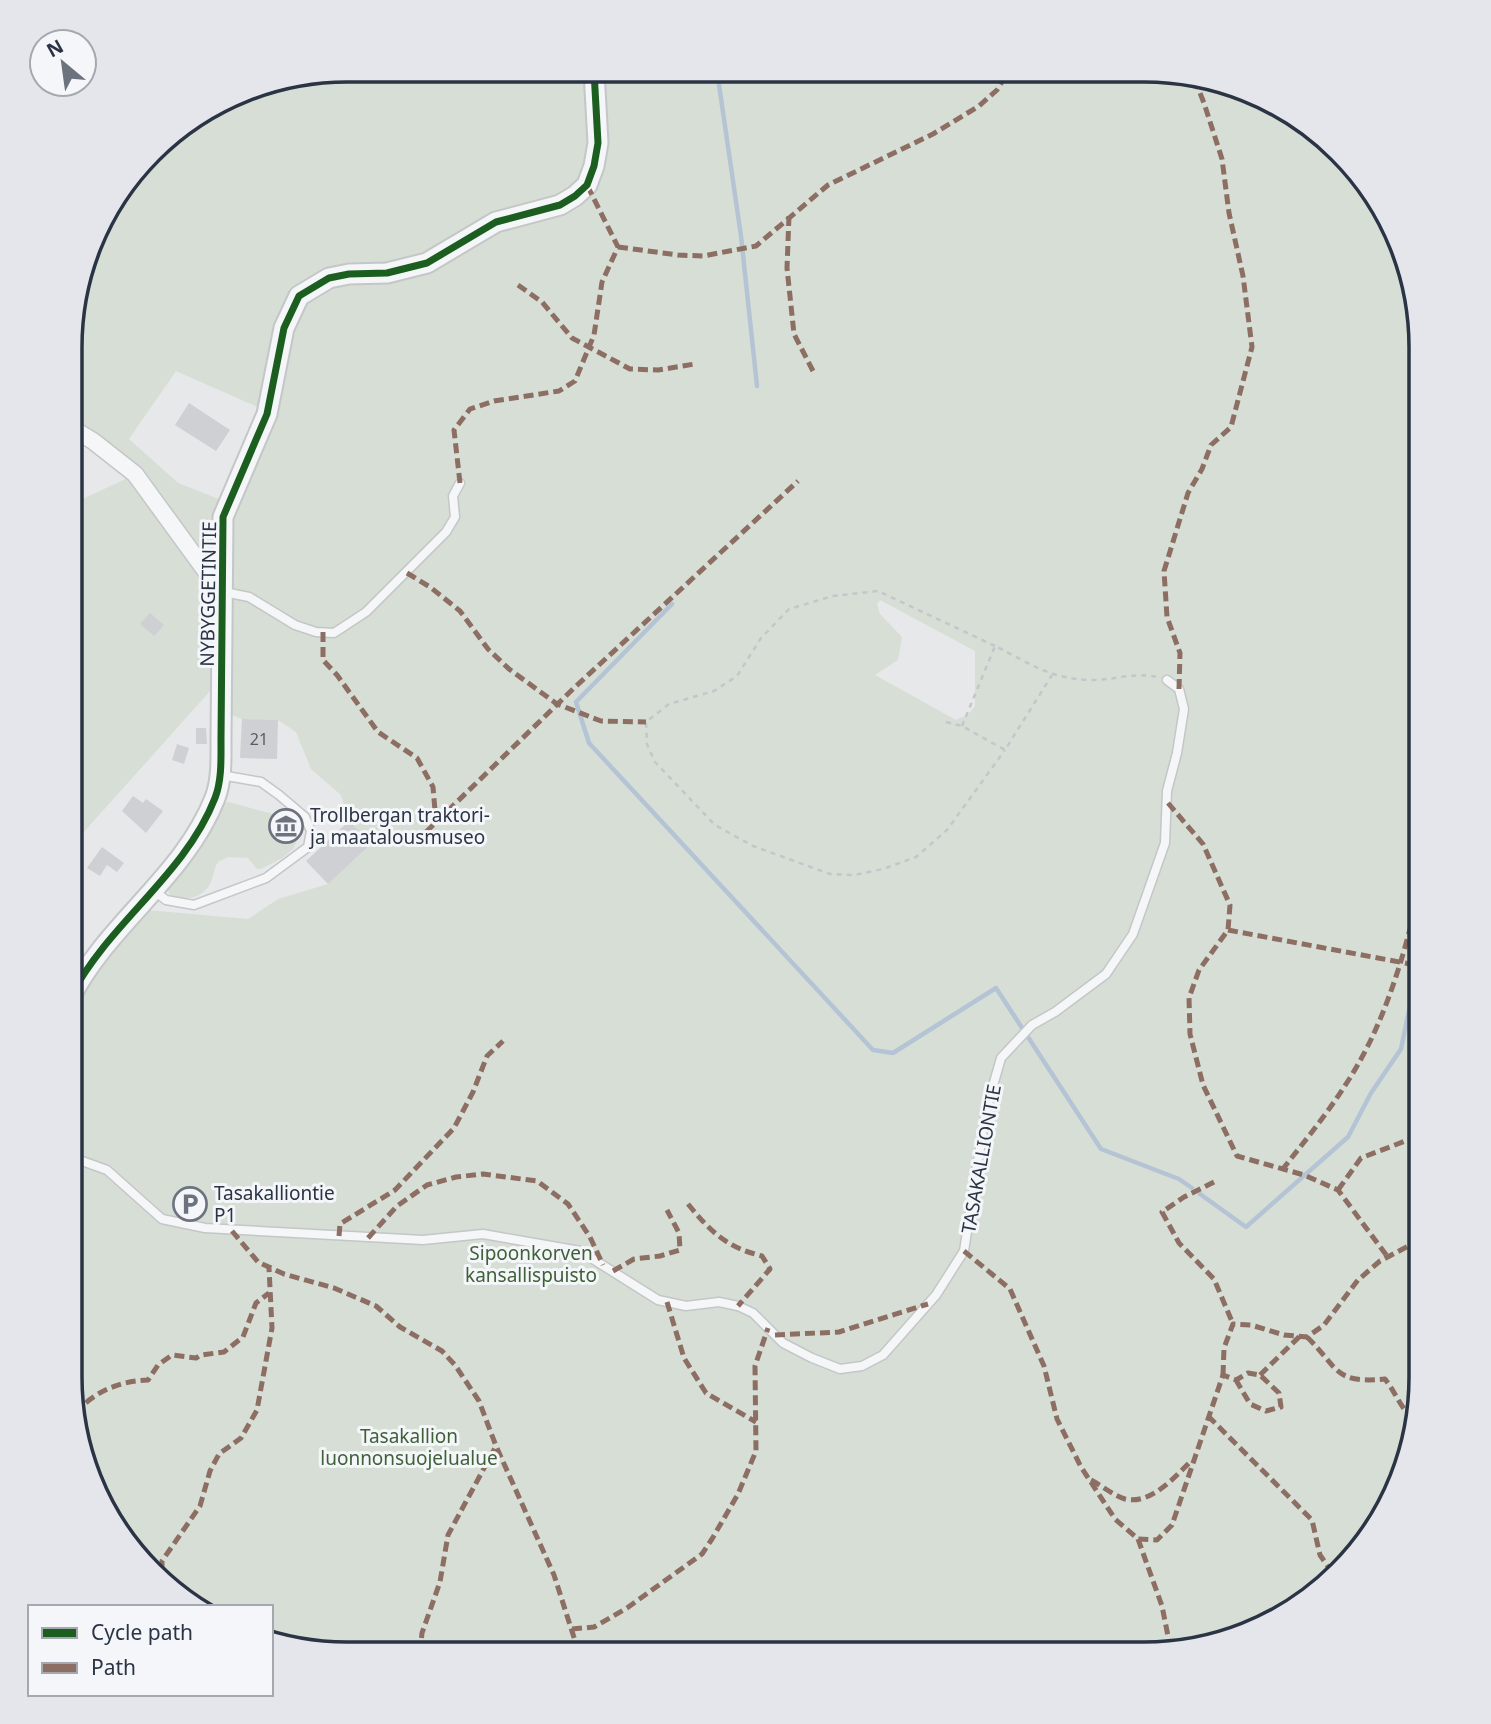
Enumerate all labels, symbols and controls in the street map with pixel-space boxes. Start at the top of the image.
north arrow [28,28,98,98]
text: N [42,33,68,63]
street label: NYBYGGETINTIE [194,521,222,667]
house number: 21 [250,728,268,750]
place label: Trollbergan traktori- ja maatalousmuseo [308,802,490,850]
museum icon: Trollbergan traktori- ja maatalousmuseo [267,807,305,845]
street label: TASAKALLIONTIE [955,1082,1007,1236]
place label: Tasakalliontie P1 [214,1180,335,1228]
parking icon: Tasakalliontie P1 [171,1185,209,1223]
park label: Sipoonkorven kansallispuisto [465,1240,597,1288]
park label: Tasakallion luonnonsuojelualue [320,1423,498,1471]
legend [28,1605,273,1696]
text: Cycle path [91,1618,193,1646]
text: Path [91,1653,136,1681]

